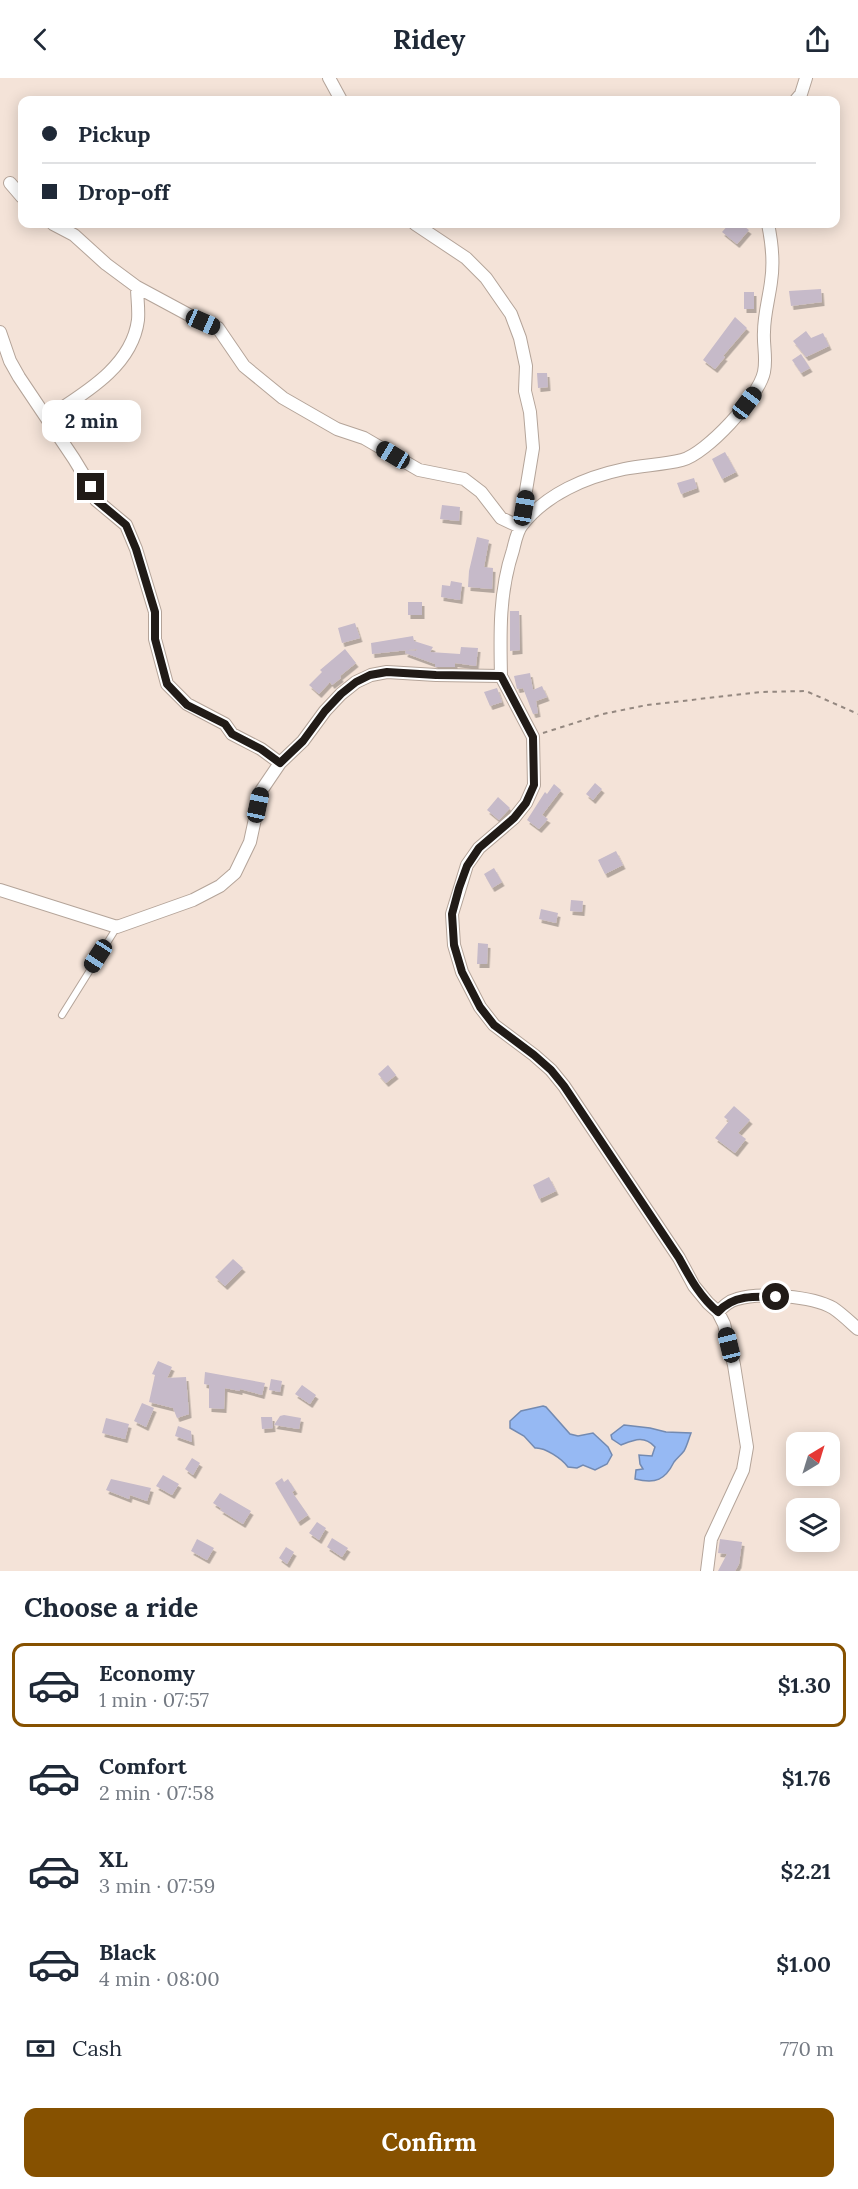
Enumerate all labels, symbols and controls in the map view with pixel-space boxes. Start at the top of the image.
text: Ridey [393,22,465,56]
icon: back [24,23,57,56]
icon: share [801,23,834,56]
text: Pickup [78,120,151,148]
text: Drop-off [78,178,170,206]
car [183,306,223,338]
car [729,383,765,423]
callout: 2 min [42,400,140,442]
text: 2 min [65,408,118,433]
car [373,438,413,472]
route end [77,473,104,500]
car [512,489,536,527]
car [245,786,271,824]
car [81,936,115,976]
route start [762,1283,789,1310]
car [716,1325,742,1365]
north arrow [786,1432,840,1486]
map controls [786,1432,840,1552]
button: layers [786,1498,840,1552]
text: Choose a ride [24,1590,198,1624]
icon: car [27,1658,81,1712]
text: Economy [99,1659,195,1687]
text: $1.30 [778,1671,831,1699]
text: 1 min · 07:57 [99,1687,209,1712]
icon: car [27,1751,81,1805]
text: Comfort [99,1752,187,1780]
text: $1.76 [782,1764,831,1792]
text: 2 min · 07:58 [99,1780,215,1805]
icon: car [27,1844,81,1898]
text: XL [99,1845,128,1873]
text: $2.21 [781,1857,831,1885]
text: 3 min · 07:59 [99,1873,215,1898]
icon: car [27,1937,81,1991]
text: Black [99,1938,156,1966]
text: $1.00 [776,1950,831,1978]
text: 4 min · 08:00 [99,1966,220,1991]
icon: cash [24,2032,57,2065]
text: Cash [72,2034,122,2062]
text: 770 m [780,2036,834,2061]
button: Confirm [24,2108,834,2177]

